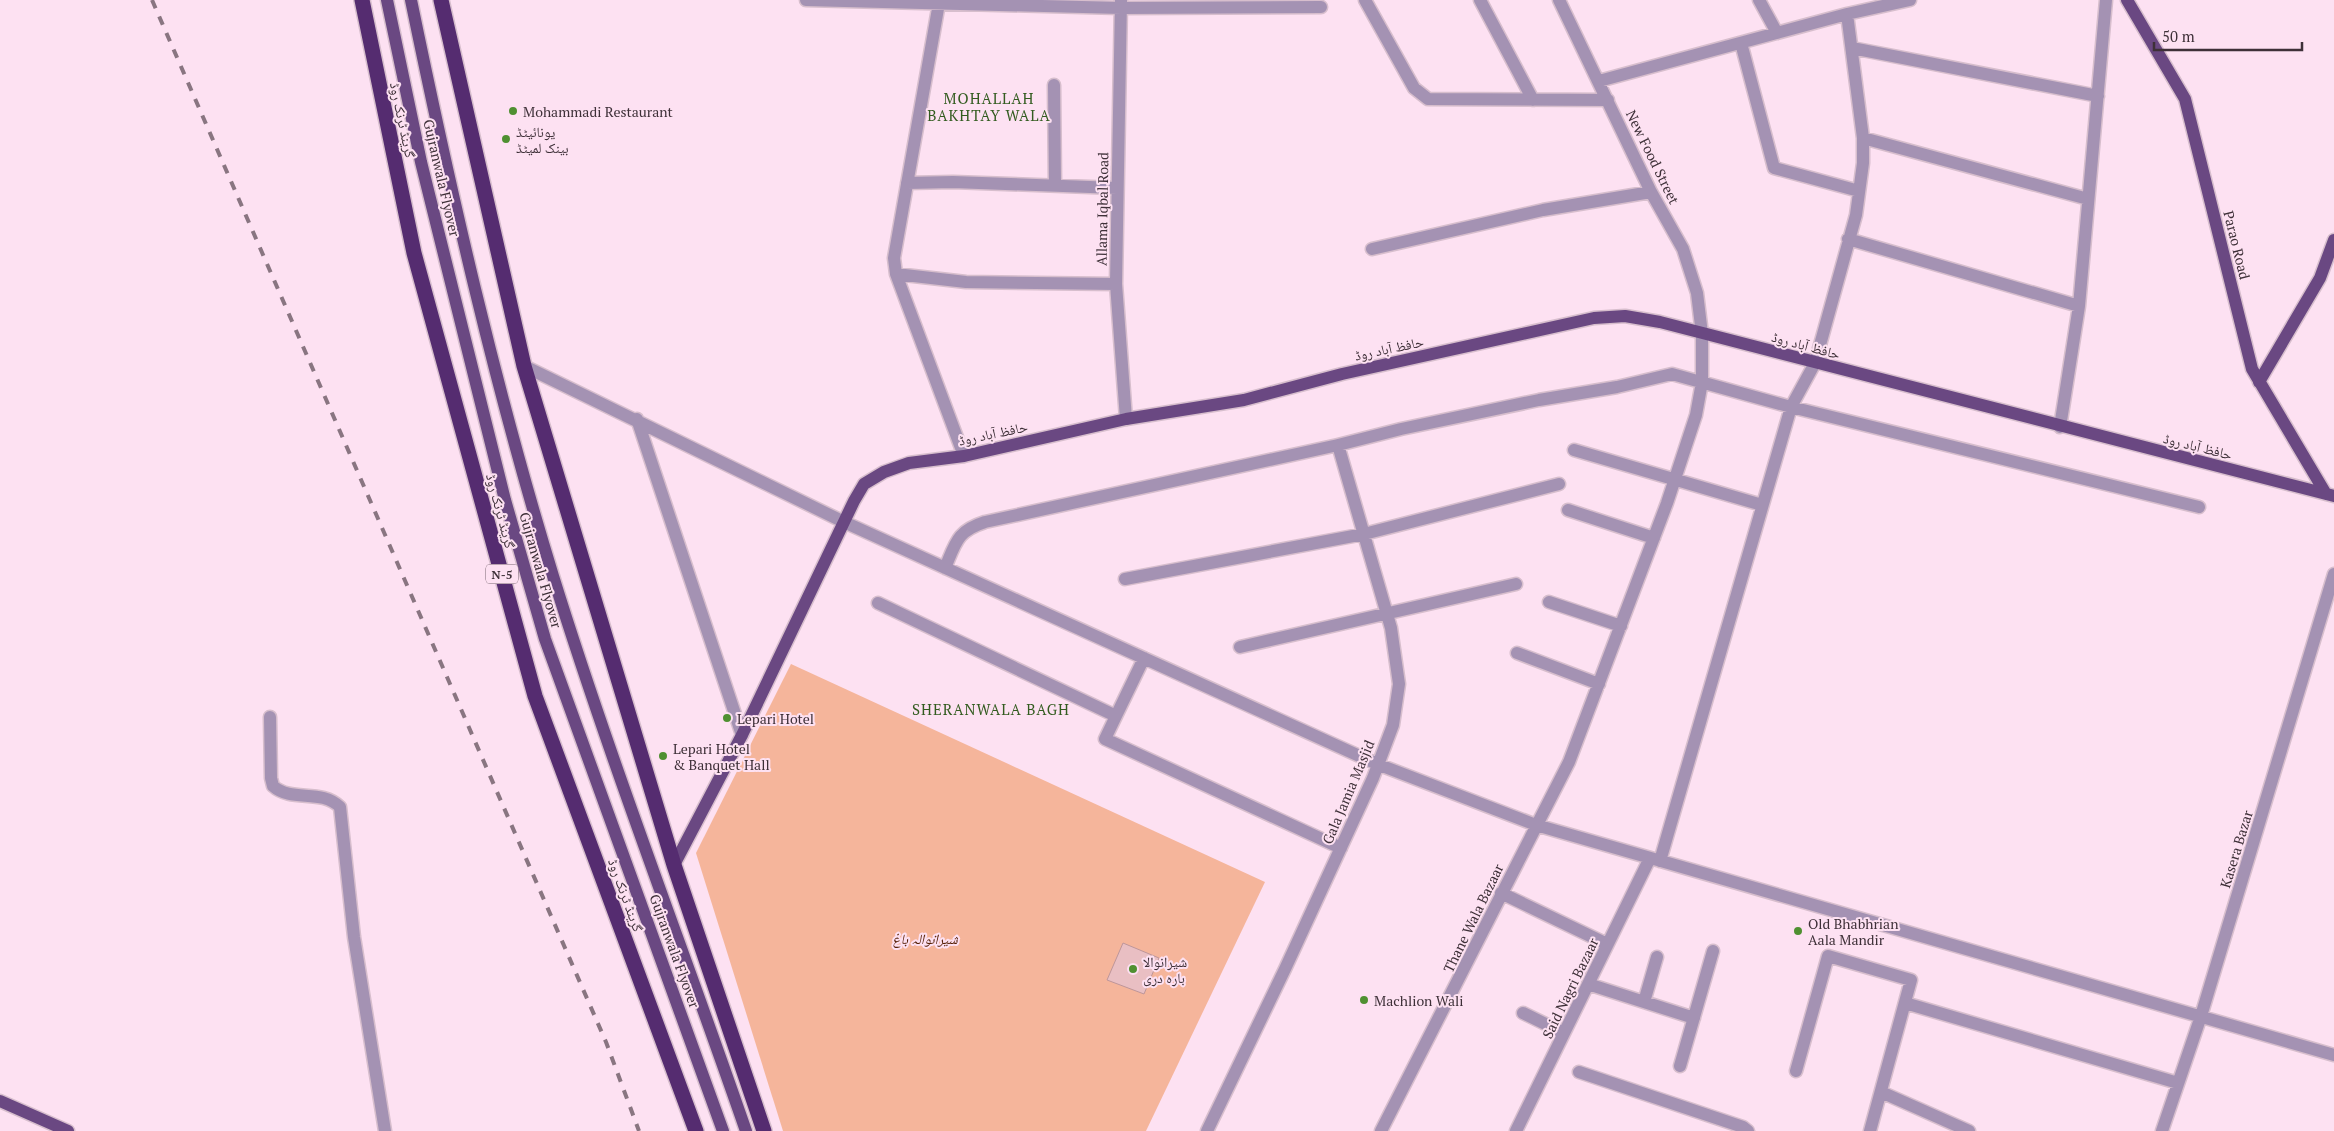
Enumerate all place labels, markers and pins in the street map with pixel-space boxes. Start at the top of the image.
place label: Mohammadi Restaurant [523,102,674,121]
marker: Mohammadi Restaurant [507,105,519,117]
place label: یونائیٹڈ بینک لمیٹڈ [516,122,569,157]
marker: یونائیٹڈ بینک لمیٹڈ [500,133,512,145]
place label: Lepari Hotel [737,709,814,728]
marker: Lepari Hotel [721,712,733,724]
place label: Lepari Hotel & Banquet Hall [673,739,770,774]
marker: Lepari Hotel & Banquet Hall [657,750,669,762]
place label: Old Bhabhrian Aala Mandir [1808,914,1899,949]
marker: Old Bhabhrian Aala Mandir [1792,925,1804,937]
place label: شیرانوالا بارہ دری [1143,952,1187,987]
marker: شیرانوالا بارہ دری [1127,963,1139,975]
place label: Machlion Wali [1374,991,1464,1010]
marker: Machlion Wali [1358,994,1370,1006]

